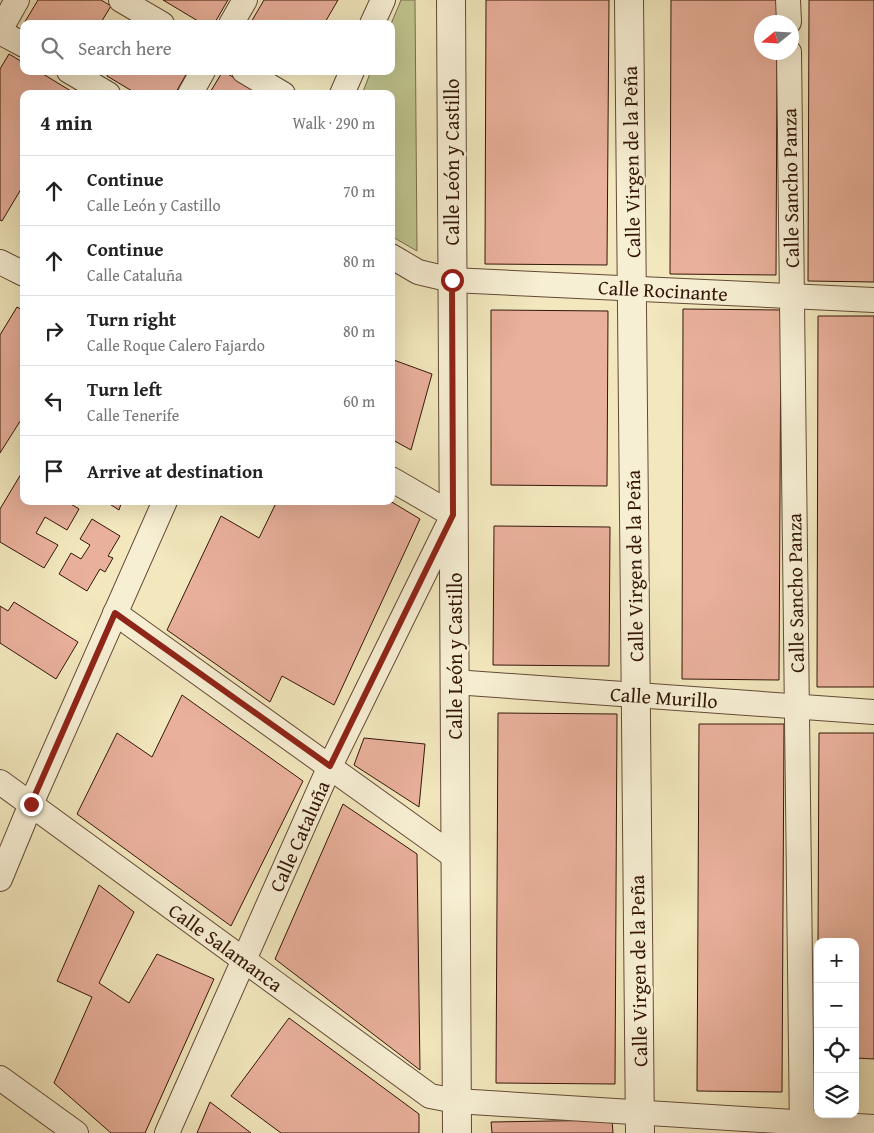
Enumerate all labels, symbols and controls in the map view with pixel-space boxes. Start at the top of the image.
north arrow [754,15,799,60]
search box [20,20,395,75]
icon: search [38,34,66,62]
text: Search here [78,34,172,62]
street label: Calle Virgen de la Peña [615,65,647,258]
street label: Calle León y Castillo [437,78,466,246]
text: 4 min [40,107,92,138]
street label: Calle Sancho Panza [774,107,806,268]
text: Walk · 290 m [292,111,375,135]
text: Continue [87,165,164,193]
icon: ahead [40,177,68,205]
text: 70 m [343,179,375,203]
text: Calle León y Castillo [87,193,221,217]
text: Continue [87,235,164,263]
icon: ahead [40,247,68,275]
text: 80 m [343,249,375,273]
text: Calle Cataluña [87,263,182,287]
route start [441,269,464,292]
street label: Calle Rocinante [597,272,729,308]
text: Turn right [87,305,176,333]
icon: right [40,317,68,345]
text: 80 m [343,319,375,343]
text: Calle Roque Calero Fajardo [87,333,265,357]
text: Turn left [87,375,162,403]
icon: left [40,387,68,415]
text: 60 m [343,389,375,413]
text: Calle Tenerife [87,403,179,427]
icon: arrive [40,457,68,485]
text: Arrive at destination [87,457,263,485]
street label: Calle Virgen de la Peña [618,469,650,662]
street label: Calle Sancho Panza [779,512,811,673]
street label: Calle León y Castillo [440,572,469,740]
street label: Calle Murillo [609,679,719,715]
street label: Calle Cataluña [261,775,337,896]
route end [20,793,43,816]
street label: Calle Virgen de la Peña [622,874,654,1067]
street label: Calle Salamanca [163,896,290,999]
map controls [814,938,859,1118]
button: + [814,938,859,983]
button: − [814,983,859,1028]
button: locate [814,1028,859,1073]
button: layers [814,1073,859,1118]

